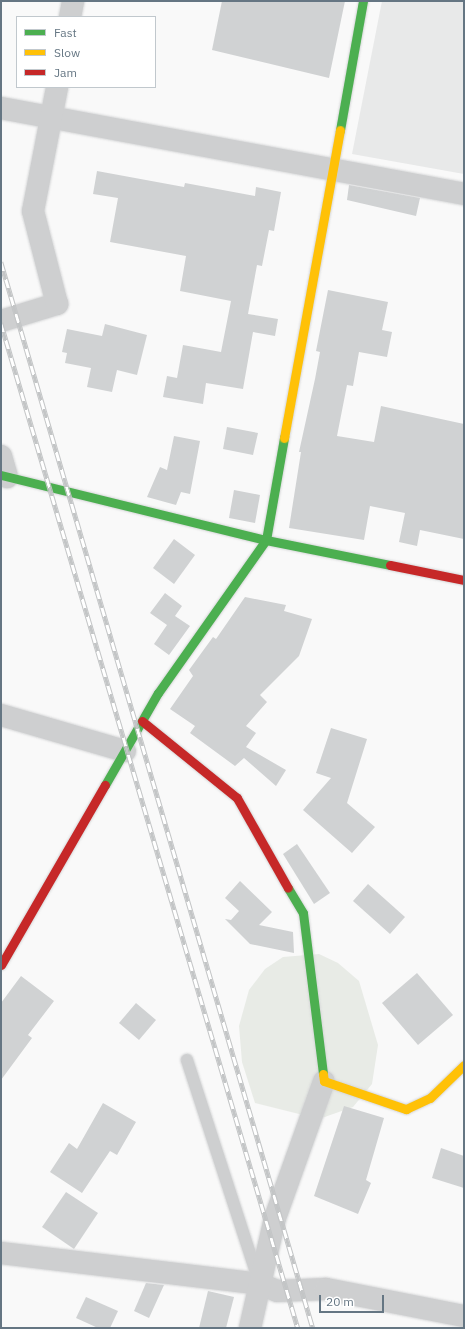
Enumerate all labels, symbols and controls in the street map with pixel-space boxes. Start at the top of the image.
legend [16,16,156,88]
text: Fast [54,25,77,40]
text: Slow [54,45,80,60]
text: Jam [54,65,77,80]
scale bar [321,1287,386,1313]
text: 20 m [326,1294,354,1309]

